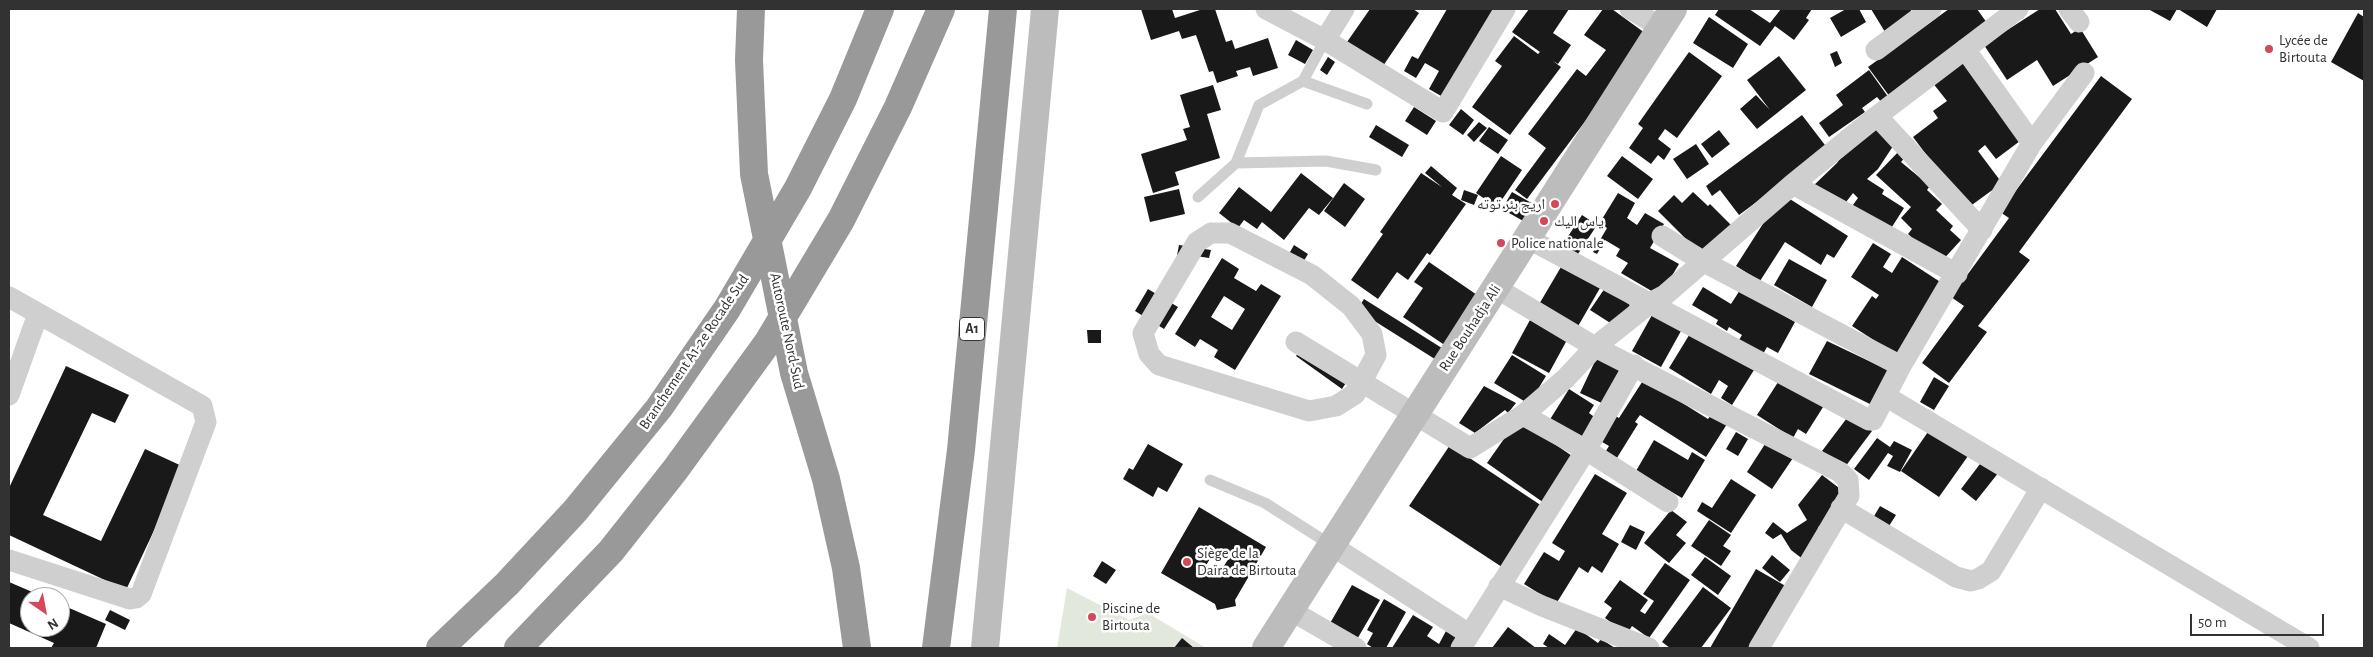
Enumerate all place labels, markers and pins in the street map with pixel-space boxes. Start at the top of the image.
place label: Lycée de Birtouta [2279,31,2328,66]
marker: Lycée de Birtouta [2263,43,2275,55]
place label: اريج بئر توته [1477,195,1545,213]
marker: اريج بئر توته [1549,198,1561,210]
place label: ياس اليك [1554,212,1604,230]
marker: ياس اليك [1538,215,1550,227]
place label: Police nationale [1511,234,1604,252]
marker: Police nationale [1495,237,1507,249]
place label: Siège de la Daïra de Birtouta [1197,544,1296,579]
marker: Siège de la Daïra de Birtouta [1181,556,1193,568]
place label: Piscine de Birtouta [1102,599,1160,634]
marker: Piscine de Birtouta [1086,611,1098,623]

